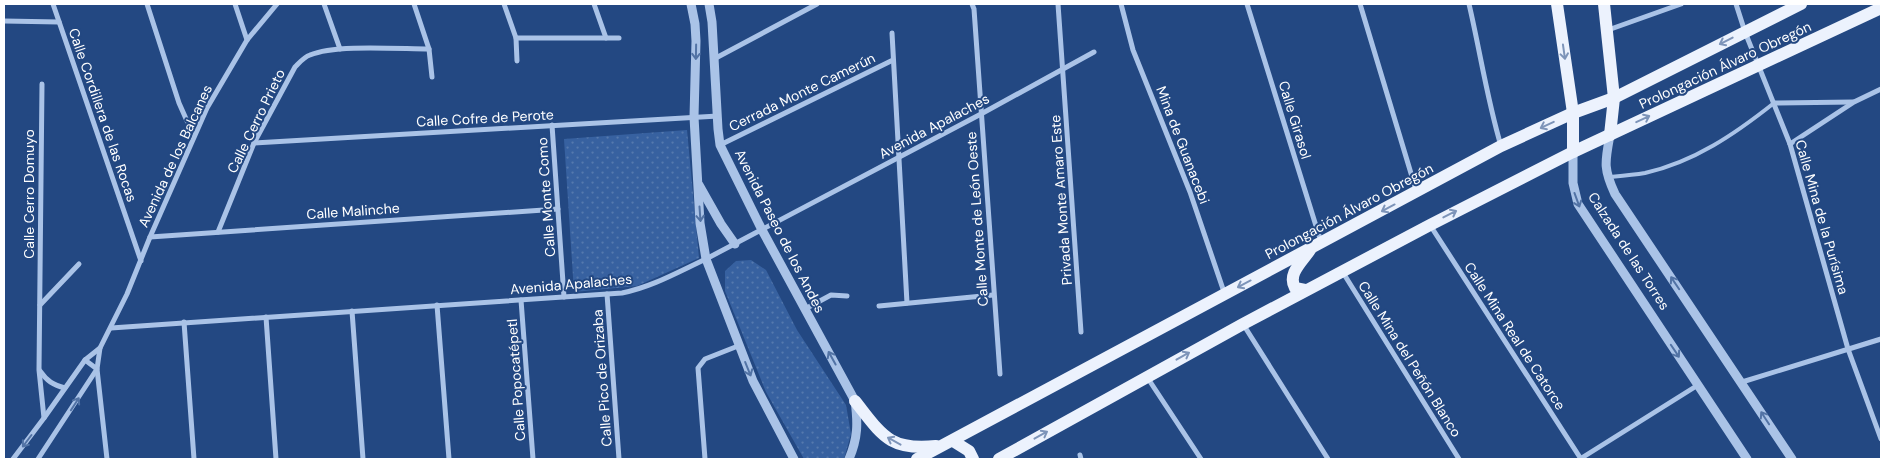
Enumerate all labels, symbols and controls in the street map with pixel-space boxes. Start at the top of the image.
street label: Prolongación Álvaro Obregón [1636,17,1814,113]
street label: Calle Cordillera de las Rocas [65,26,141,204]
one-way arrow [1719,37,1734,46]
one-way arrow [691,44,701,60]
one-way arrow [1559,44,1569,60]
street label: Cerrada Monte Camerún [726,49,878,135]
street label: Calle Cerro Prieto [223,66,289,176]
street label: Calle Girasol [1275,79,1315,161]
street label: Avenida de los Balcanes [134,82,216,230]
street label: Mina de Guanacebi [1152,83,1214,207]
street label: Avenida Apalaches [876,89,992,163]
street label: Calle Cofre de Perote [416,105,554,131]
street label: Privada Monte Amaro Este [1046,114,1076,286]
one-way arrow [1635,114,1650,123]
one-way arrow [1540,120,1555,130]
street label: Calle Cerro Domuyo [20,129,38,259]
street label: Calle Monte de León Oeste [962,131,992,307]
street label: Calle Monte Como [533,137,559,257]
street label: Calle Mina de la Purísima [1791,138,1853,296]
street label: Avenida Paseo de los Andes [731,146,829,316]
street label: Prolongación Álvaro Obregón [1262,159,1436,263]
street label: Calzada de las Torres [1584,189,1674,313]
one-way arrow [1573,192,1582,207]
street label: Calle Malinche [306,199,400,223]
one-way arrow [1380,203,1395,213]
one-way arrow [695,206,704,222]
one-way arrow [1443,209,1458,219]
street label: Calle Mina Real de Catorce [1460,259,1570,413]
street label: Avenida Apalaches [509,270,633,298]
one-way arrow [1670,276,1680,290]
street label: Calle Mina del Peñón Blanco [1354,278,1466,440]
one-way arrow [1237,280,1252,289]
street label: Calle Pico de Orizaba [588,309,616,447]
street label: Calle Popocatépetl [503,318,529,442]
one-way arrow [1670,343,1680,357]
one-way arrow [1176,351,1191,361]
one-way arrow [826,352,836,366]
one-way arrow [743,361,753,376]
one-way arrow [70,398,80,412]
one-way arrow [1760,412,1770,426]
one-way arrow [1034,430,1048,440]
one-way arrow [22,434,32,448]
one-way arrow [887,436,902,446]

